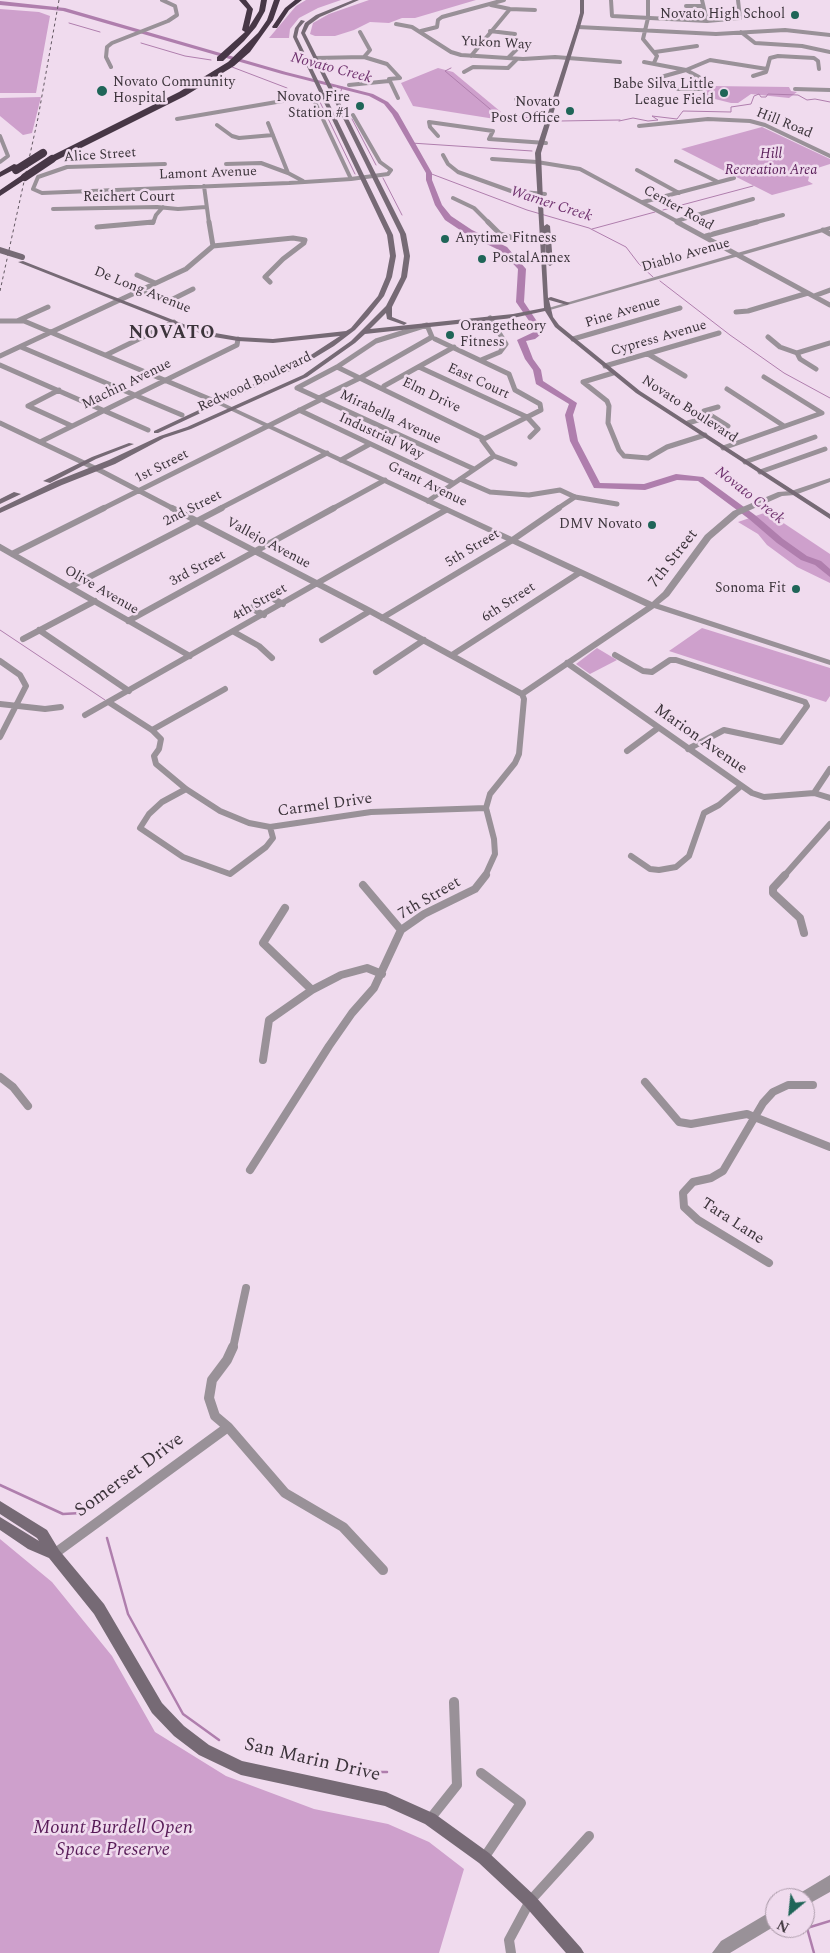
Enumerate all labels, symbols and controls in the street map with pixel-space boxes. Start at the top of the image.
place label: Novato High School [660,7,785,23]
marker: Novato High School [789,9,801,21]
street label: Yukon Way [460,34,532,54]
water label: Novato Creek [288,50,374,88]
place label: Novato Community Hospital [113,75,235,108]
place label: Babe Silva Little League Field [613,77,714,110]
marker: Novato Community Hospital [95,84,109,98]
marker: Babe Silva Little League Field [718,87,730,99]
place label: Novato Fire Station #1 [277,90,350,122]
place label: Novato Post Office [491,95,560,128]
marker: Novato Fire Station #1 [354,100,366,112]
marker: Novato Post Office [564,105,576,117]
street label: Hill Road [753,105,815,143]
street label: Alice Street [63,145,137,167]
park label: Hill Recreation Area [725,147,817,180]
street label: Lamont Avenue [159,164,257,184]
water label: Warner Creek [508,183,594,227]
street label: Center Road [640,183,716,235]
street label: Reichert Court [83,190,175,206]
place label: Anytime Fitness [455,231,557,247]
marker: Anytime Fitness [439,233,451,245]
street label: Diablo Avenue [640,235,732,277]
place label: PostalAnnex [492,251,570,267]
marker: PostalAnnex [476,253,488,265]
street label: De Long Avenue [91,264,193,318]
street label: Pine Avenue [583,294,663,332]
street label: Cypress Avenue [609,317,709,361]
place label: Orangetheory Fitness [460,319,546,352]
district label: NOVATO [128,323,216,345]
marker: Orangetheory Fitness [444,329,456,341]
street label: Redwood Boulevard [195,349,315,417]
street label: Machin Avenue [80,356,174,414]
street label: East Court [444,360,512,404]
street label: Novato Boulevard [638,373,740,447]
street label: Elm Drive [399,375,463,417]
street label: Mirabella Avenue [337,387,443,449]
street label: Industrial Way [336,410,426,464]
street label: 1st Street [132,446,192,488]
street label: Grant Avenue [385,459,469,511]
water label: Novato Creek [711,463,787,529]
street label: 2nd Street [161,487,225,531]
street label: Vallejo Avenue [223,515,313,573]
place label: DMV Novato [559,517,642,533]
marker: DMV Novato [646,519,658,531]
street label: 5th Street [443,526,503,572]
street label: 7th Street [645,526,703,592]
street label: 3rd Street [167,547,229,591]
street label: Olive Avenue [61,563,141,619]
street label: 6th Street [479,580,539,626]
street label: 4th Street [230,581,290,625]
place label: Sonoma Fit [715,581,786,597]
marker: Sonoma Fit [790,583,802,595]
street label: Marion Avenue [650,701,750,779]
street label: Carmel Drive [277,790,373,822]
street label: 7th Street [395,873,465,925]
street label: Tara Lane [697,1195,767,1249]
street label: Somerset Drive [71,1429,189,1523]
street label: San Marin Drive [242,1734,382,1788]
park label: Mount Burdell Open Space Preserve [33,1818,193,1862]
north arrow [765,1888,815,1938]
text: N [773,1914,793,1938]

